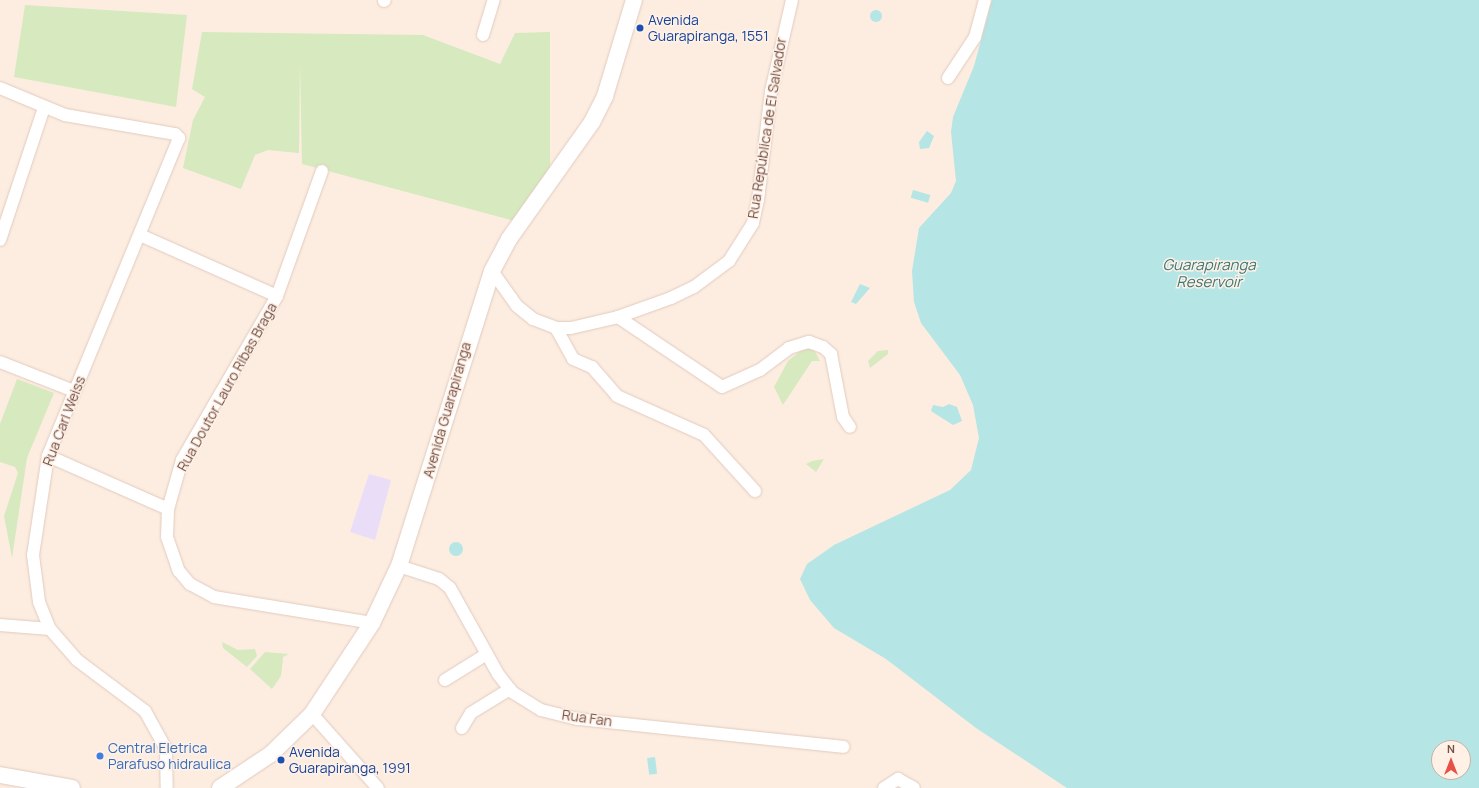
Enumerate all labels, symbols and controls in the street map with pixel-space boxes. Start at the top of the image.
place label: Avenida Guarapiranga, 1551 [648,12,769,44]
marker: Avenida Guarapiranga, 1551 [635,23,645,33]
street label: Rua República de El Salvador [744,36,790,220]
water label: Guarapiranga Reservoir [1162,255,1256,290]
street label: Rua Doutor Lauro Ribas Braga [174,300,280,474]
street label: Avenida Guarapiranga [420,340,474,480]
street label: Rua Carl Weiss [39,374,89,468]
street label: Rua Fan [561,706,613,730]
place label: Central Eletrica Parafuso hidraulica [108,740,231,772]
north arrow [1431,740,1471,780]
text: N [1447,741,1455,756]
place label: Avenida Guarapiranga, 1991 [289,744,411,776]
marker: Central Eletrica Parafuso hidraulica [95,751,105,761]
marker: Avenida Guarapiranga, 1991 [276,755,286,765]

